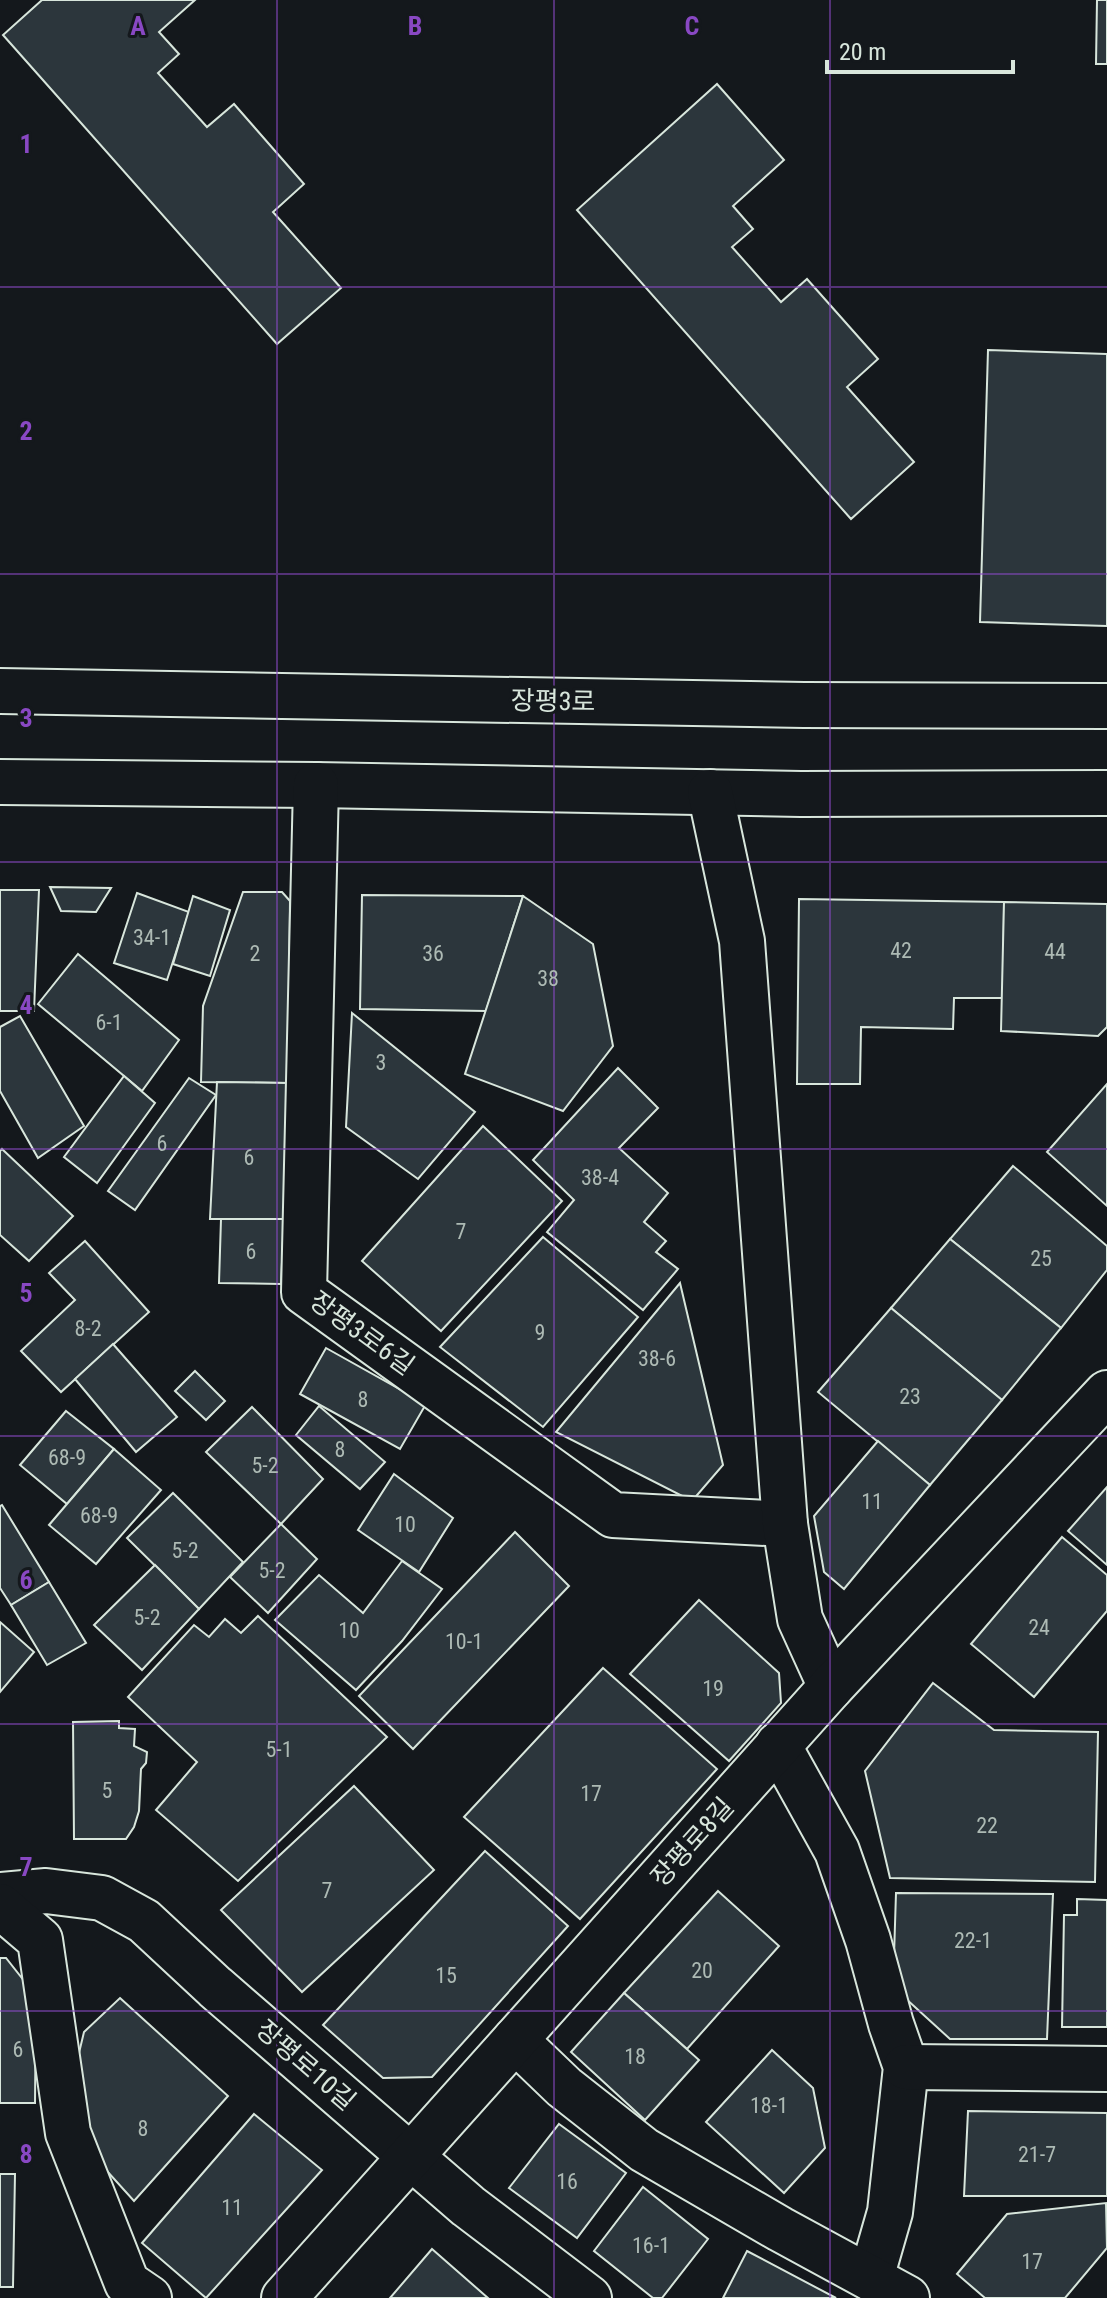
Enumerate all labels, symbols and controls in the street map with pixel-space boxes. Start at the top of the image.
text: A [130,11,146,41]
text: B [408,11,422,41]
text: C [685,11,700,41]
scale bar [827,24,1013,74]
text: 20 m [839,38,886,66]
text: 1 [19,129,33,159]
text: 2 [19,416,33,446]
street label: 장평3로 [510,685,596,717]
text: 3 [19,703,33,733]
house number: 34-1 [133,925,171,950]
house number: 42 [890,938,912,963]
house number: 44 [1044,939,1066,964]
house number: 2 [250,941,260,966]
house number: 36 [422,941,444,966]
house number: 38 [537,966,559,991]
text: 4 [19,990,33,1020]
house number: 6-1 [95,1010,123,1035]
house number: 3 [376,1050,386,1075]
house number: 6 [157,1131,167,1156]
house number: 6 [244,1145,254,1170]
house number: 38-4 [581,1165,619,1190]
house number: 7 [456,1219,466,1244]
house number: 6 [246,1239,256,1264]
house number: 25 [1030,1246,1052,1271]
text: 5 [19,1278,33,1308]
street label: 장평3로6길 [304,1285,420,1381]
house number: 8-2 [74,1316,102,1341]
house number: 9 [535,1320,545,1345]
house number: 38-6 [638,1346,676,1371]
house number: 23 [899,1384,921,1409]
house number: 8 [358,1387,368,1412]
house number: 8 [335,1437,345,1462]
house number: 68-9 [48,1445,86,1470]
house number: 5-2 [251,1453,279,1478]
house number: 11 [861,1489,883,1514]
house number: 68-9 [80,1503,118,1528]
house number: 10 [394,1512,416,1537]
house number: 5-2 [171,1538,199,1563]
house number: 5-2 [258,1558,286,1583]
text: 6 [19,1565,33,1595]
house number: 5-2 [133,1605,161,1630]
house number: 24 [1028,1615,1050,1640]
house number: 10 [338,1618,360,1643]
house number: 10-1 [445,1629,483,1654]
house number: 19 [702,1676,724,1701]
house number: 5-1 [265,1737,293,1762]
house number: 5 [102,1778,112,1803]
house number: 17 [580,1781,602,1806]
street label: 장평로8길 [645,1792,739,1892]
house number: 22 [976,1813,998,1838]
text: 7 [19,1852,33,1882]
house number: 7 [322,1878,332,1903]
house number: 22-1 [954,1928,992,1953]
house number: 20 [691,1958,713,1983]
house number: 15 [435,1963,457,1988]
street label: 장평로10길 [250,2014,362,2116]
house number: 6 [13,2037,23,2062]
house number: 18 [624,2044,646,2069]
house number: 18-1 [750,2093,788,2118]
house number: 8 [138,2116,148,2141]
text: 8 [19,2139,33,2169]
house number: 21-7 [1018,2142,1056,2167]
house number: 16 [556,2169,578,2194]
house number: 11 [221,2195,243,2220]
house number: 16-1 [632,2233,670,2258]
house number: 17 [1021,2249,1043,2274]

